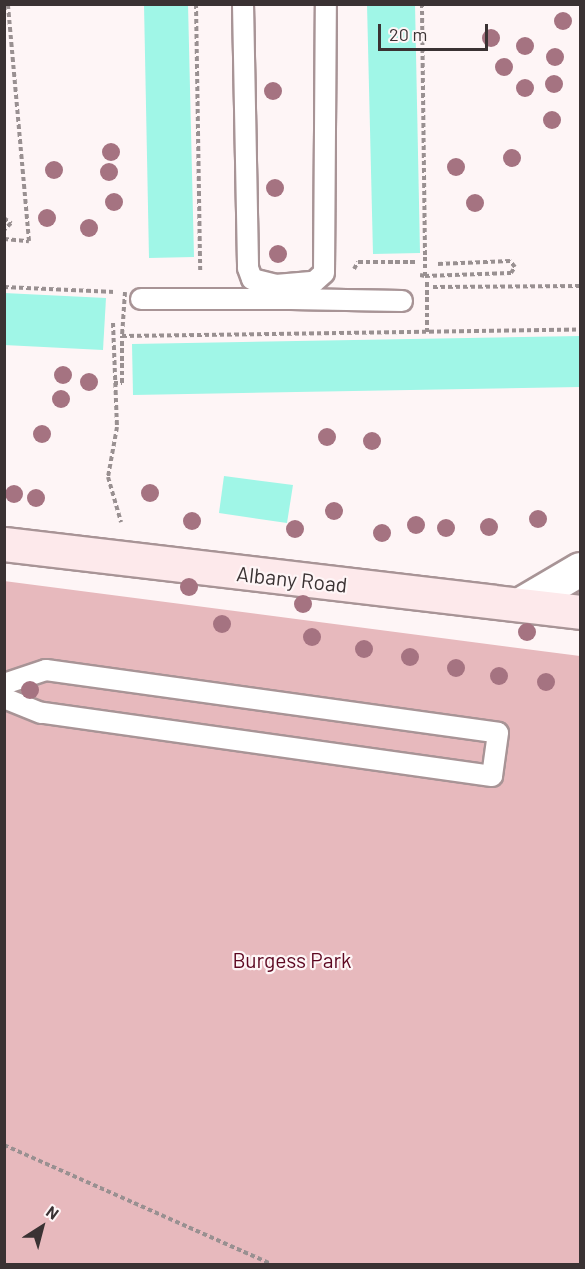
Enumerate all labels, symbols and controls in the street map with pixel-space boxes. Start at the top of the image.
scale bar [381,12,490,50]
text: 20 m [389,23,427,45]
street label: Albany Road [235,561,349,597]
park label: Burgess Park [232,947,352,973]
north arrow [12,1197,72,1257]
text: N [43,1201,63,1223]

